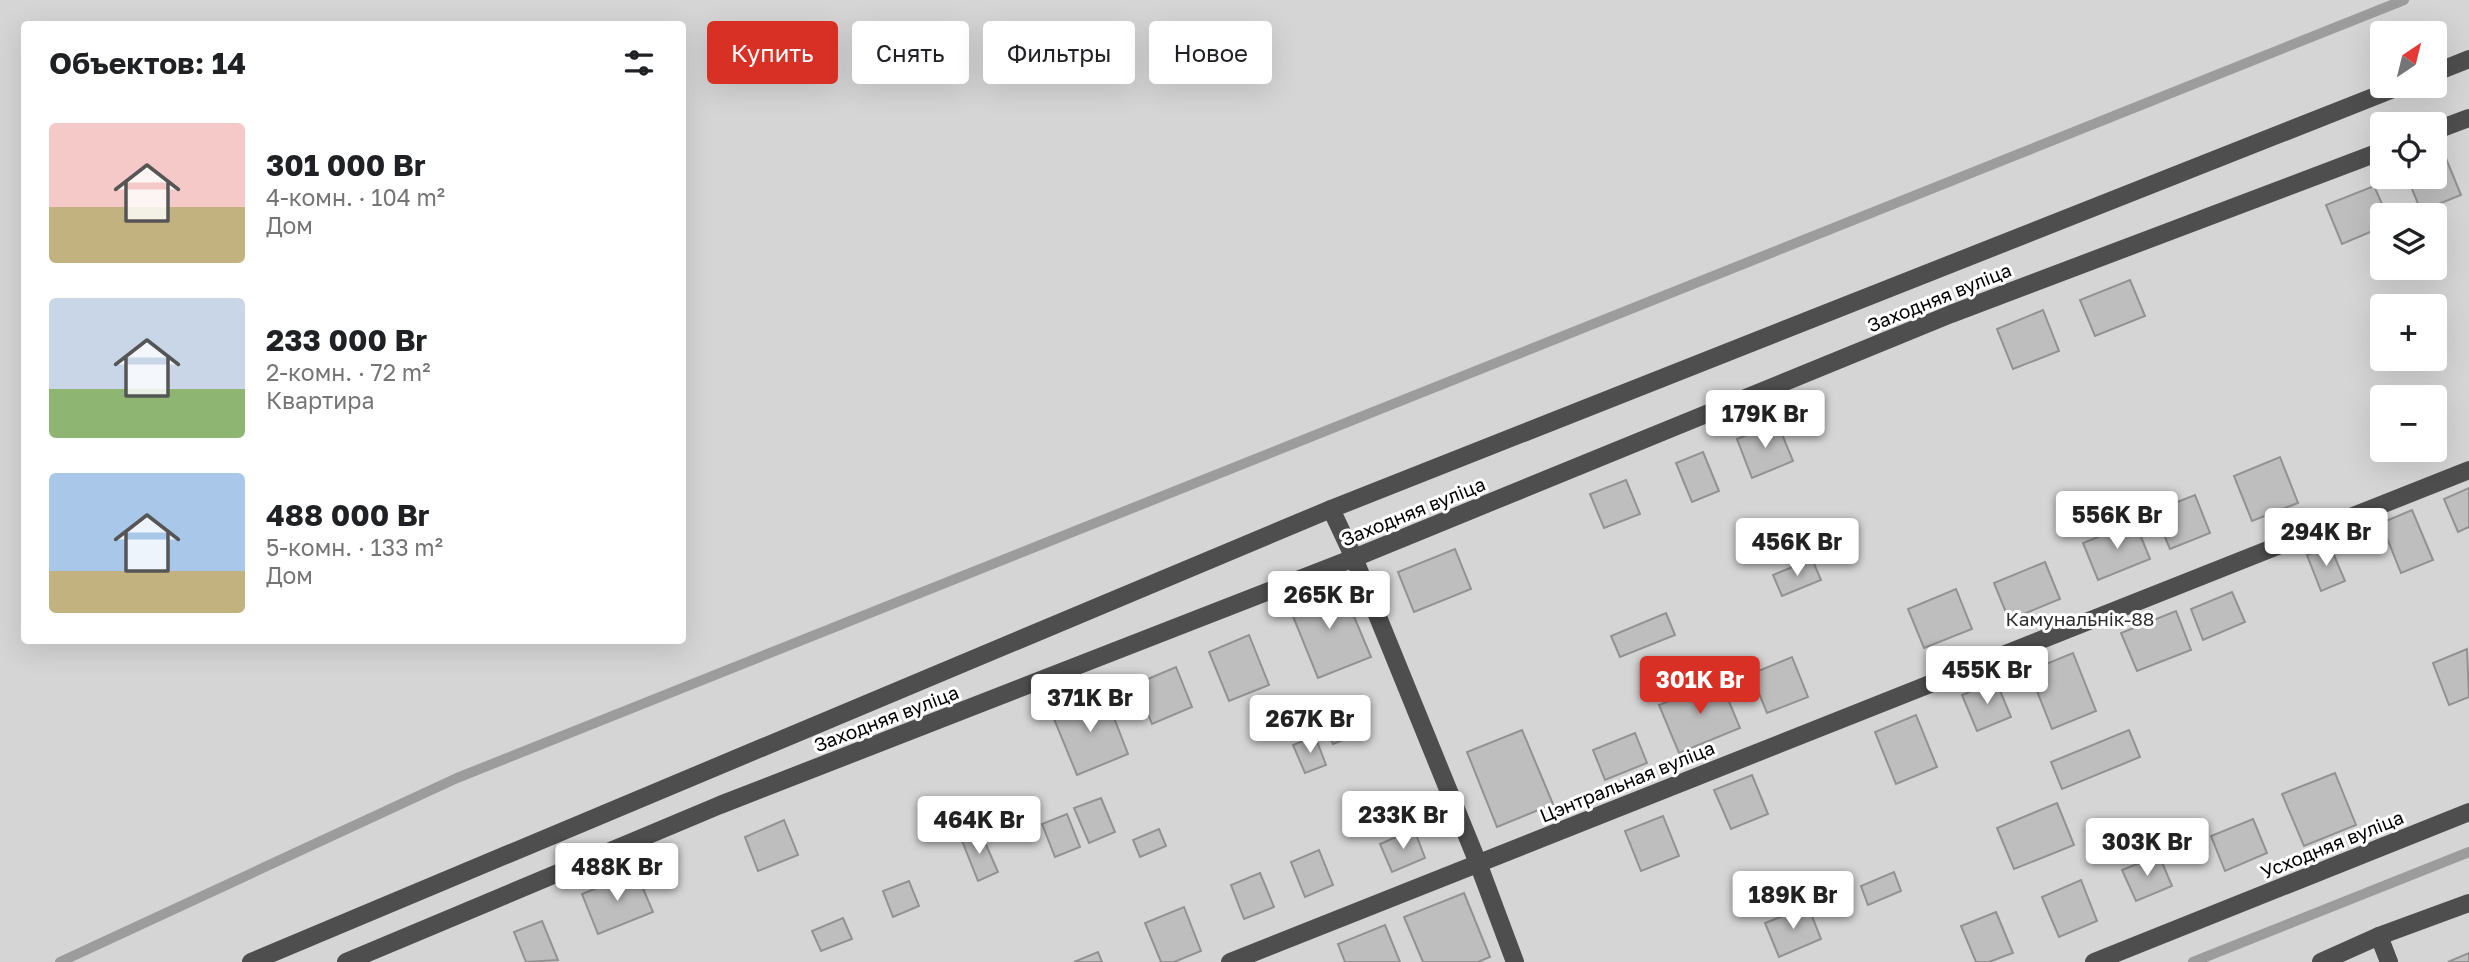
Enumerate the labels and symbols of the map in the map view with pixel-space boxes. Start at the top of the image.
north arrow [2370,21,2446,98]
street label: Заходняя вуліца [1864,258,2014,336]
pin: 179K Br [1700,391,1830,450]
street label: Заходняя вуліца [1338,472,1488,550]
pin: 556K Br [2052,491,2182,551]
pin: 294K Br [2261,508,2391,568]
pin: 456K Br [1732,518,1862,578]
pin: 265K Br [1264,572,1394,631]
park label: Камунальнік-88 [2006,607,2154,630]
pin: 455K Br [1922,646,2052,706]
pin: 301K Br [1635,656,1765,716]
pin: 371K Br [1025,674,1155,734]
street label: Заходняя вуліца [810,680,962,756]
pin: 267K Br [1245,696,1375,755]
street label: Цэнтральная вуліца [1536,735,1718,827]
pin: 233K Br [1338,792,1468,851]
pin: 464K Br [914,796,1044,856]
street label: Усходняя вуліца [2257,805,2407,883]
pin: 303K Br [2082,818,2212,878]
pin: 488K Br [552,844,682,903]
pin: 189K Br [1728,872,1858,931]

